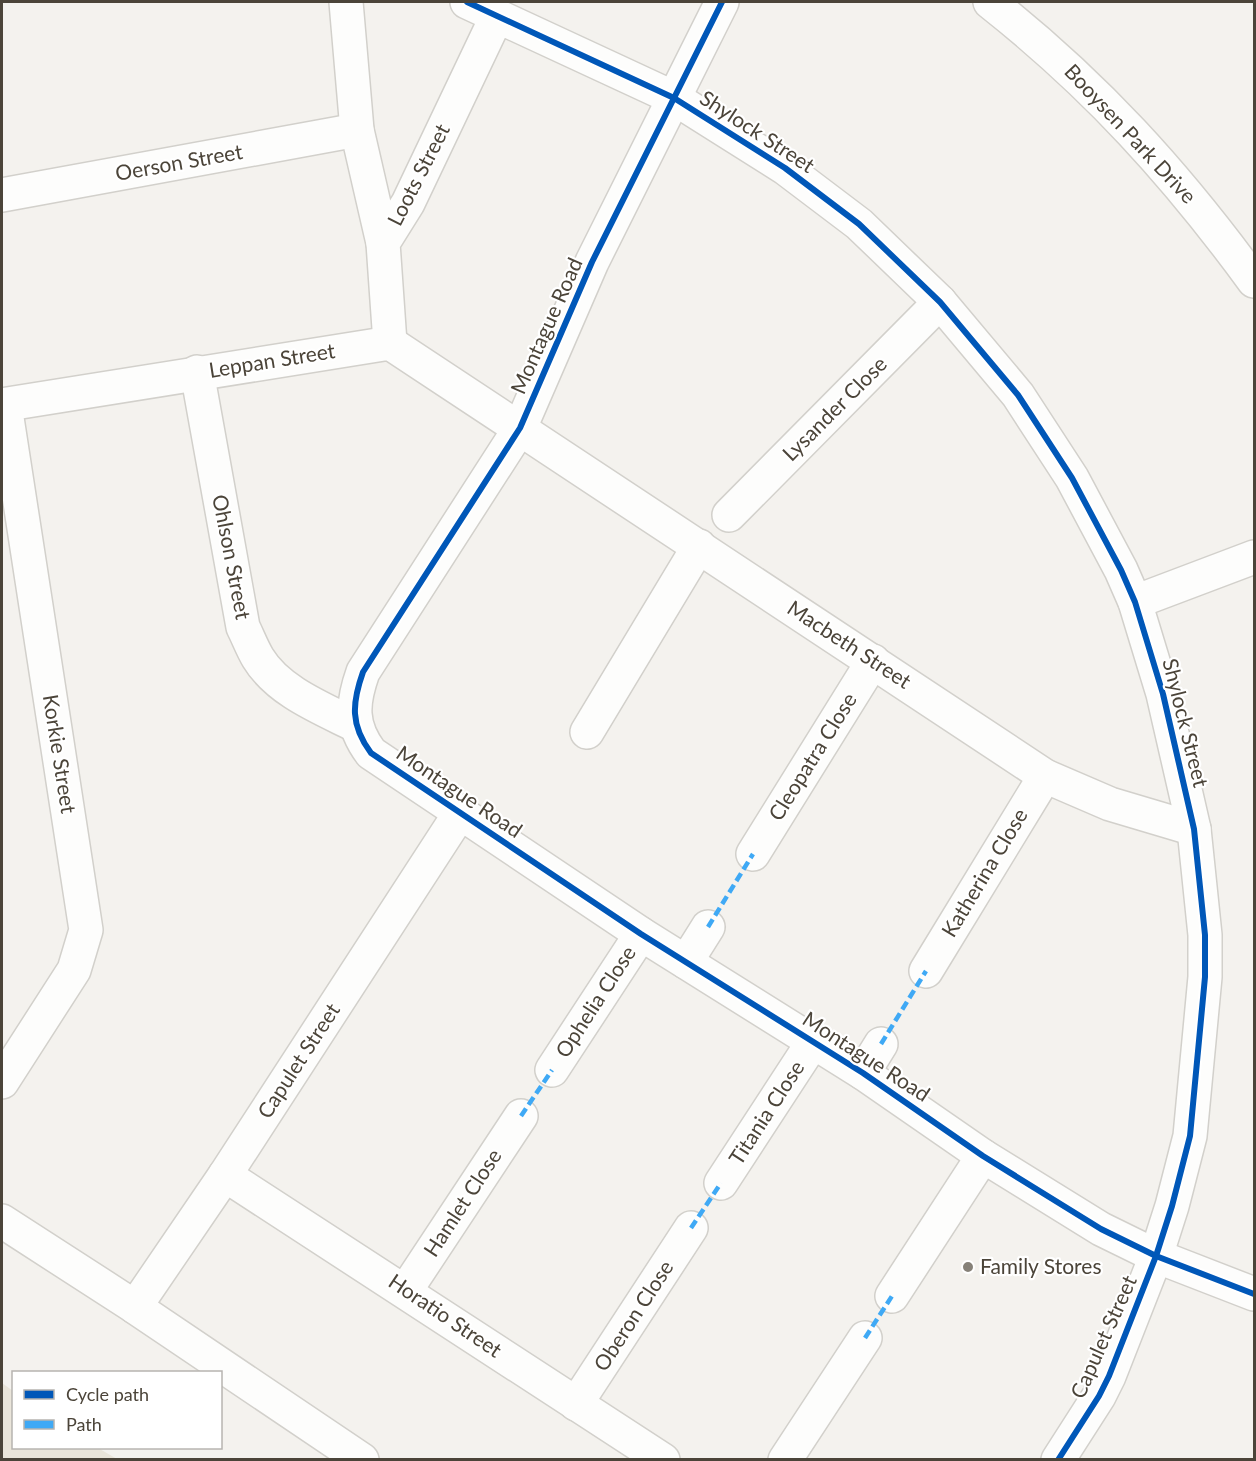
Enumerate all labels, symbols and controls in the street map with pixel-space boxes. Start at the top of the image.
street label: Booysen Park Drive [1060,58,1202,208]
street label: Shylock Street [696,84,820,177]
street label: Loots Street [381,119,454,229]
street label: Oerson Street [113,138,245,185]
street label: Montague Road [504,253,587,397]
street label: Leppan Street [207,337,337,382]
street label: Lysander Close [777,351,891,465]
street label: Ohlson Street [208,492,257,622]
street label: Macbeth Street [783,594,917,693]
street label: Shylock Street [1158,656,1215,790]
street label: Cleopatra Close [762,688,861,825]
street label: Korkie Street [39,692,82,816]
street label: Montague Road [392,739,527,842]
street label: Katherina Close [935,803,1032,941]
street label: Ophelia Close [549,941,640,1062]
street label: Capulet Street [251,998,344,1122]
street label: Montague Road [799,1005,935,1106]
street label: Titania Close [723,1055,809,1169]
street label: Hamlet Close [418,1144,506,1261]
place label: Family Stores [980,1253,1101,1278]
street label: Oberon Close [588,1255,678,1375]
marker: Family Stores [961,1260,975,1274]
street label: Horatio Street [385,1268,507,1362]
street label: Capulet Street [1064,1271,1141,1402]
legend [12,1371,222,1449]
text: Cycle path [66,1383,149,1405]
text: Path [66,1413,102,1435]

